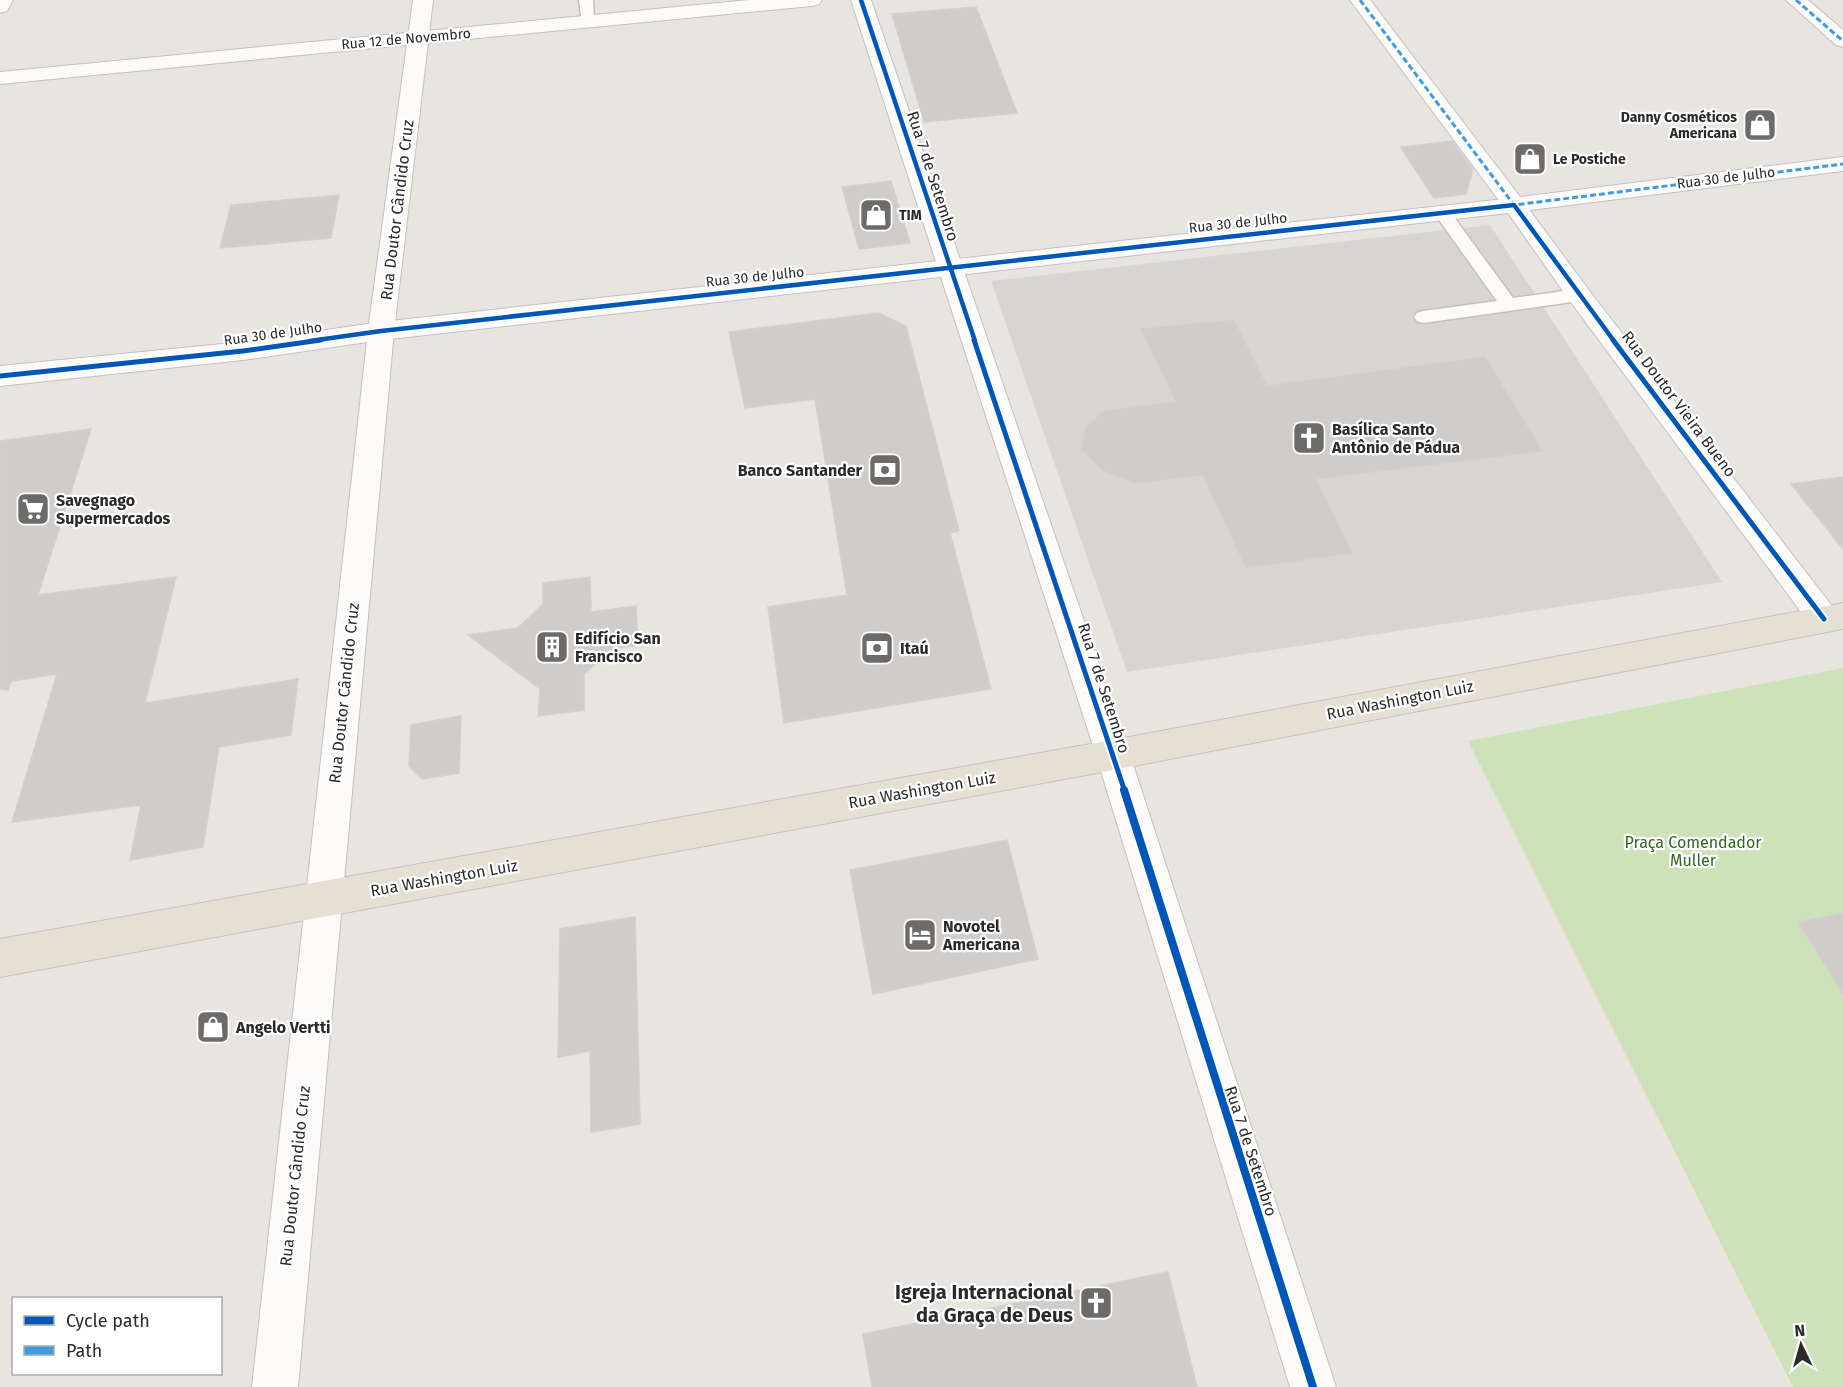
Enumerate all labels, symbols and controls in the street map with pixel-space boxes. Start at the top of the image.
street label: Rua 12 de Novembro [341,25,471,53]
shop icon: Danny Cosméticos Americana [1742,107,1778,143]
street label: Rua 7 de Setembro [903,109,963,243]
place label: Danny Cosméticos Americana [1621,109,1737,142]
street label: Rua Doutor Cândido Cruz [377,119,417,301]
shop icon: Le Postiche [1512,141,1548,177]
place label: Le Postiche [1553,151,1626,168]
street label: Rua 30 de Julho [1676,164,1776,192]
shop icon: TIM [858,197,894,233]
place label: TIM [899,207,922,224]
street label: Rua 30 de Julho [1188,209,1288,237]
street label: Rua 30 de Julho [705,263,805,291]
street label: Rua 30 de Julho [223,319,323,349]
street label: Rua Doutor Vieira Bueno [1618,327,1740,481]
church icon: Basílica Santo Antônio de Pádua [1291,420,1327,456]
place label: Basílica Santo Antônio de Pádua [1331,420,1460,457]
bank icon: Banco Santander [867,452,903,488]
place label: Banco Santander [738,461,863,480]
supermarket icon: Savegnago Supermercados [15,491,51,527]
place label: Savegnago Supermercados [56,491,171,528]
street label: Rua Doutor Cândido Cruz [325,602,363,784]
street label: Rua 7 de Setembro [1074,621,1134,755]
building icon: Edifício San Francisco [534,629,570,665]
place label: Edifício San Francisco [575,629,661,666]
bank icon: Itaú [859,630,895,666]
place label: Itaú [900,639,929,658]
street label: Rua Washington Luiz [1325,676,1475,724]
street label: Rua Washington Luiz [847,768,997,812]
park label: Praça Comendador Muller [1625,833,1762,870]
street label: Rua Washington Luiz [369,856,519,900]
hotel icon: Novotel Americana [902,917,938,953]
place label: Novotel Americana [942,917,1020,954]
shop icon: Angelo Vertti [195,1009,231,1045]
place label: Angelo Vertti [235,1018,331,1037]
street label: Rua 7 de Setembro [1221,1084,1281,1218]
street label: Rua Doutor Cândido Cruz [276,1085,314,1267]
place label: Igreja Internacional da Graça de Deus [895,1280,1073,1327]
church icon: Igreja Internacional da Graça de Deus [1078,1285,1114,1321]
legend [12,1297,222,1375]
text: Cycle path [66,1310,150,1332]
north arrow [1771,1315,1831,1375]
text: N [1794,1321,1806,1340]
text: Path [66,1340,102,1362]

